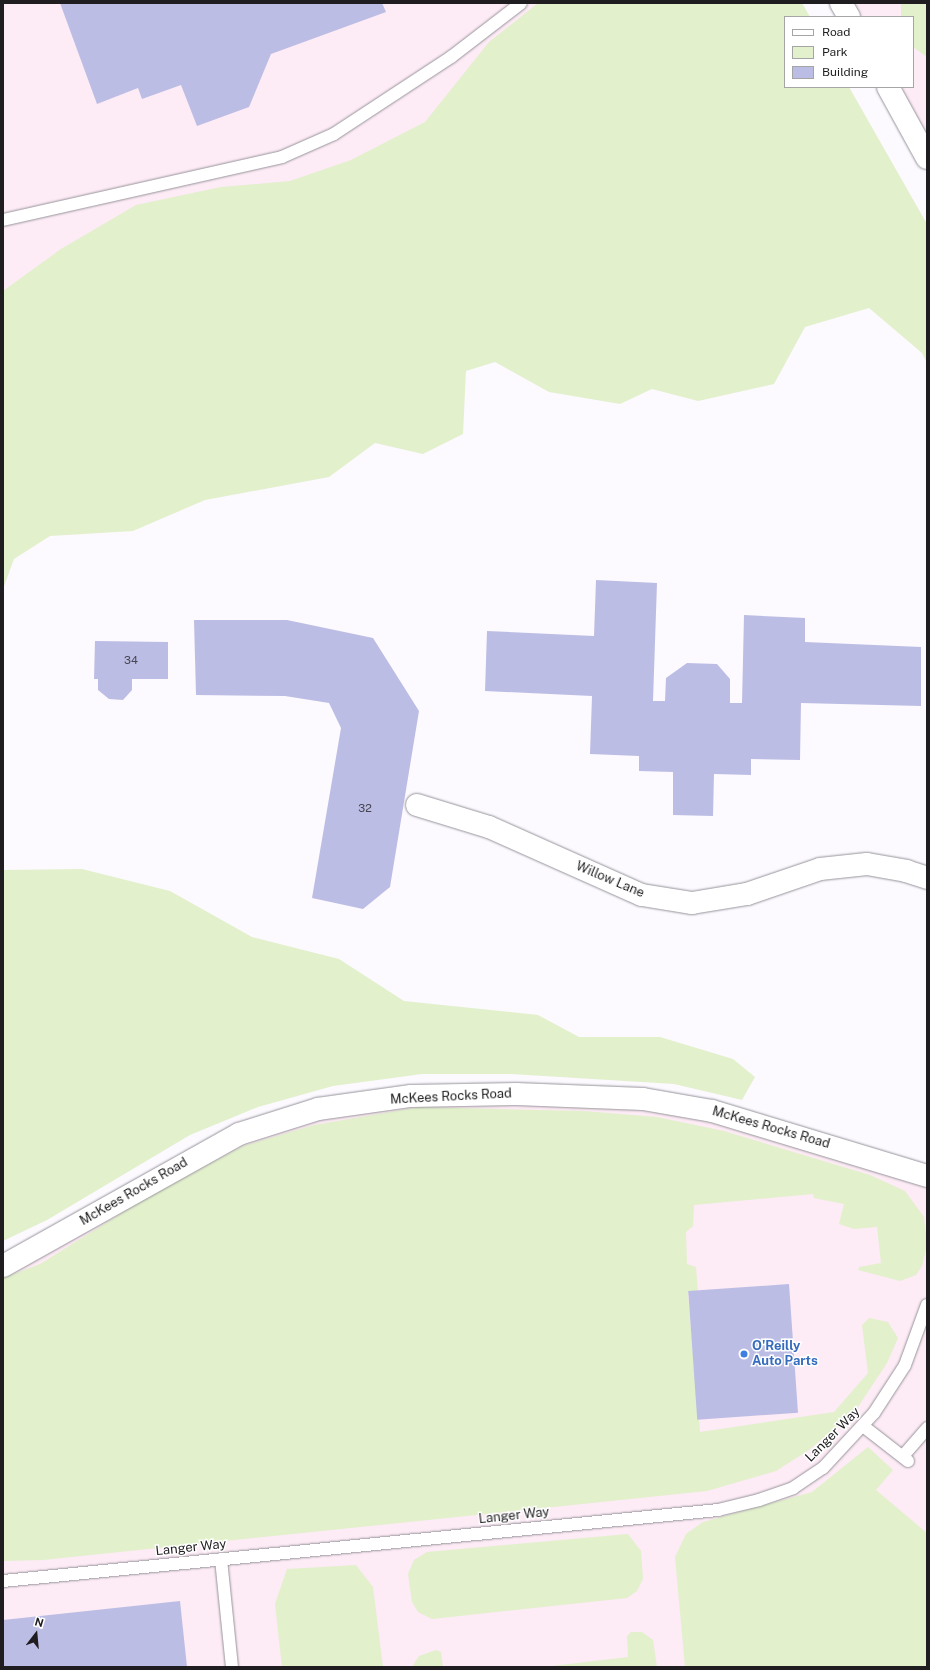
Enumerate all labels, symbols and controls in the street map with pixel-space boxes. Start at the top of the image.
legend [784,16,914,88]
text: Road [822,25,850,39]
text: Park [822,45,848,59]
text: Building [822,65,868,79]
house number: 34 [124,653,138,667]
house number: 32 [358,801,372,815]
street label: Willow Lane [573,859,647,901]
street label: McKees Rocks Road [390,1086,512,1108]
street label: McKees Rocks Road [710,1104,832,1152]
street label: McKees Rocks Road [77,1155,191,1229]
place label: O'Reilly Auto Parts [752,1339,818,1370]
marker: O'Reilly Auto Parts [739,1349,749,1359]
street label: Langer Way [802,1404,864,1466]
street label: Langer Way [478,1505,550,1527]
street label: Langer Way [155,1537,227,1559]
north arrow [16,1614,56,1654]
text: N [34,1616,45,1629]

